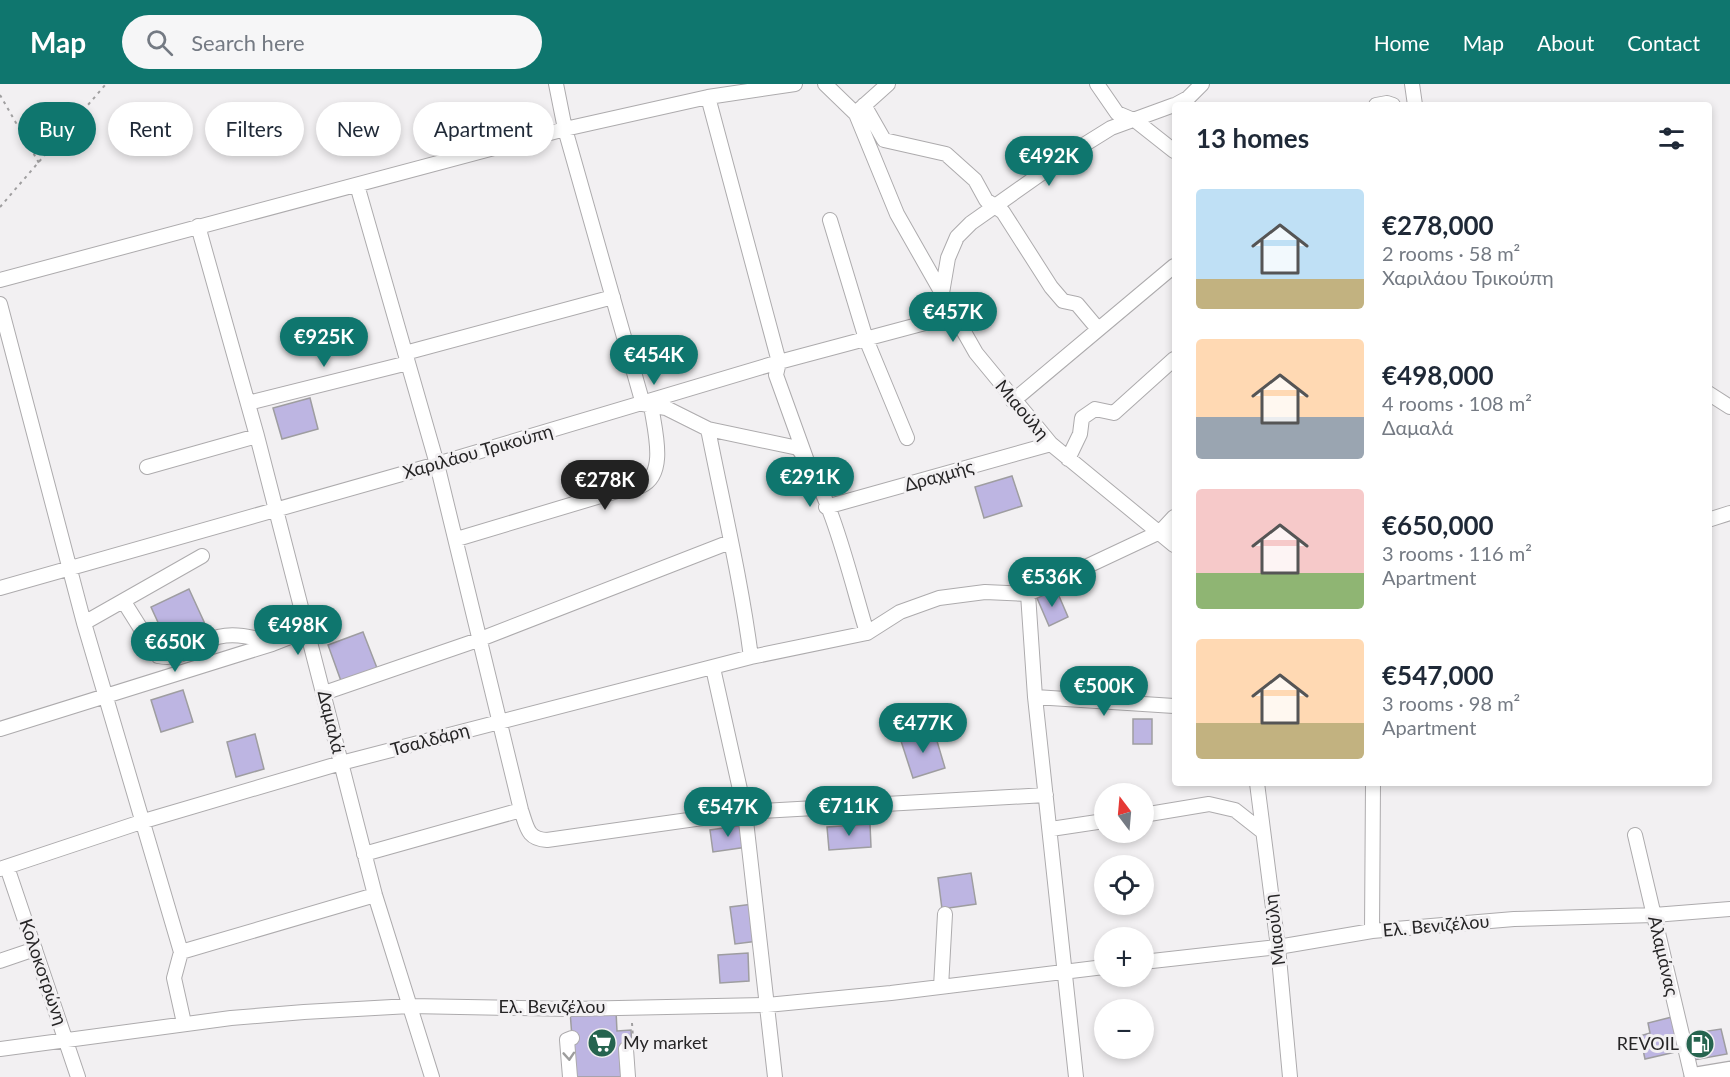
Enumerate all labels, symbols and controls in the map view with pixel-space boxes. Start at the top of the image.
search box [122,15,542,69]
text: Map [30,25,86,59]
icon: search [143,26,176,59]
text: Search here [191,29,305,56]
text: Home [1374,30,1430,55]
text: Map [1463,30,1504,55]
text: About [1537,30,1594,55]
text: Contact [1627,30,1700,55]
chip: Buy [18,102,96,156]
chip: Rent [108,102,193,156]
chip: Filters [205,102,304,156]
chip: New [316,102,401,156]
chip: Apartment [413,102,554,156]
text: 13 homes [1196,122,1309,154]
icon: filters [1655,122,1688,155]
pin: €492K [1007,136,1091,187]
text: €492K [1019,143,1079,167]
text: €278,000 [1382,209,1494,241]
icon: home [1244,213,1316,285]
text: 2 rooms · 58 m² [1382,241,1520,265]
text: Χαριλάου Τρικούπη [1382,265,1554,289]
pin: €457K [911,292,995,343]
text: €457K [923,299,983,323]
pin: €925K [282,317,366,368]
text: €925K [294,324,354,348]
pin: €454K [612,335,696,386]
text: €454K [624,342,684,366]
text: €498,000 [1382,359,1494,391]
icon: home [1244,363,1316,435]
street label: Μιαούλη [991,375,1054,444]
text: 4 rooms · 108 m² [1382,391,1532,415]
text: Δαμαλά [1382,415,1453,439]
street label: Χαριλάου Τρικούπη [400,419,555,483]
street label: Δραχμής [901,454,977,495]
pin: €291K [768,457,852,508]
pin: €278K [563,460,647,511]
text: €291K [780,464,840,488]
text: €278K [575,467,635,491]
text: €650,000 [1382,509,1494,541]
icon: home [1244,513,1316,585]
text: 3 rooms · 116 m² [1382,541,1532,565]
pin: €536K [1010,557,1094,608]
text: €536K [1022,564,1082,588]
text: Apartment [1382,565,1476,589]
pin: €498K [256,605,340,656]
text: €498K [268,612,328,636]
pin: €650K [133,622,217,673]
text: €650K [145,629,205,653]
text: €547,000 [1382,659,1494,691]
icon: home [1244,663,1316,735]
pin: €500K [1062,666,1146,717]
text: €500K [1074,673,1134,697]
street label: Δαμαλά [314,688,350,756]
text: 3 rooms · 98 m² [1382,691,1520,715]
pin: €477K [881,703,965,754]
text: €477K [893,710,953,734]
text: Apartment [1382,715,1476,739]
street label: Τσαλδάρη [388,718,472,760]
north arrow [1094,783,1154,843]
map controls [1094,783,1154,1059]
pin: €711K [807,786,891,837]
pin: €547K [686,787,770,838]
text: €711K [819,793,879,817]
text: €547K [698,794,758,818]
button: locate [1094,855,1154,915]
street label: Μιαούλη [1259,893,1289,967]
street label: Ελ. Βενιζέλου [1382,909,1490,941]
street label: Αλαμάνας [1644,913,1684,999]
street label: Κολοκοτρώνη [16,916,72,1028]
button: + [1094,927,1154,987]
street label: Ελ. Βενιζέλου [498,995,606,1017]
button: − [1094,999,1154,1059]
supermarket icon: My market [586,1027,618,1059]
fuel station icon: REVOIL [1684,1028,1716,1060]
place label: My market [623,1031,708,1053]
place label: REVOIL [1617,1032,1679,1054]
one-way arrow [562,1052,575,1061]

